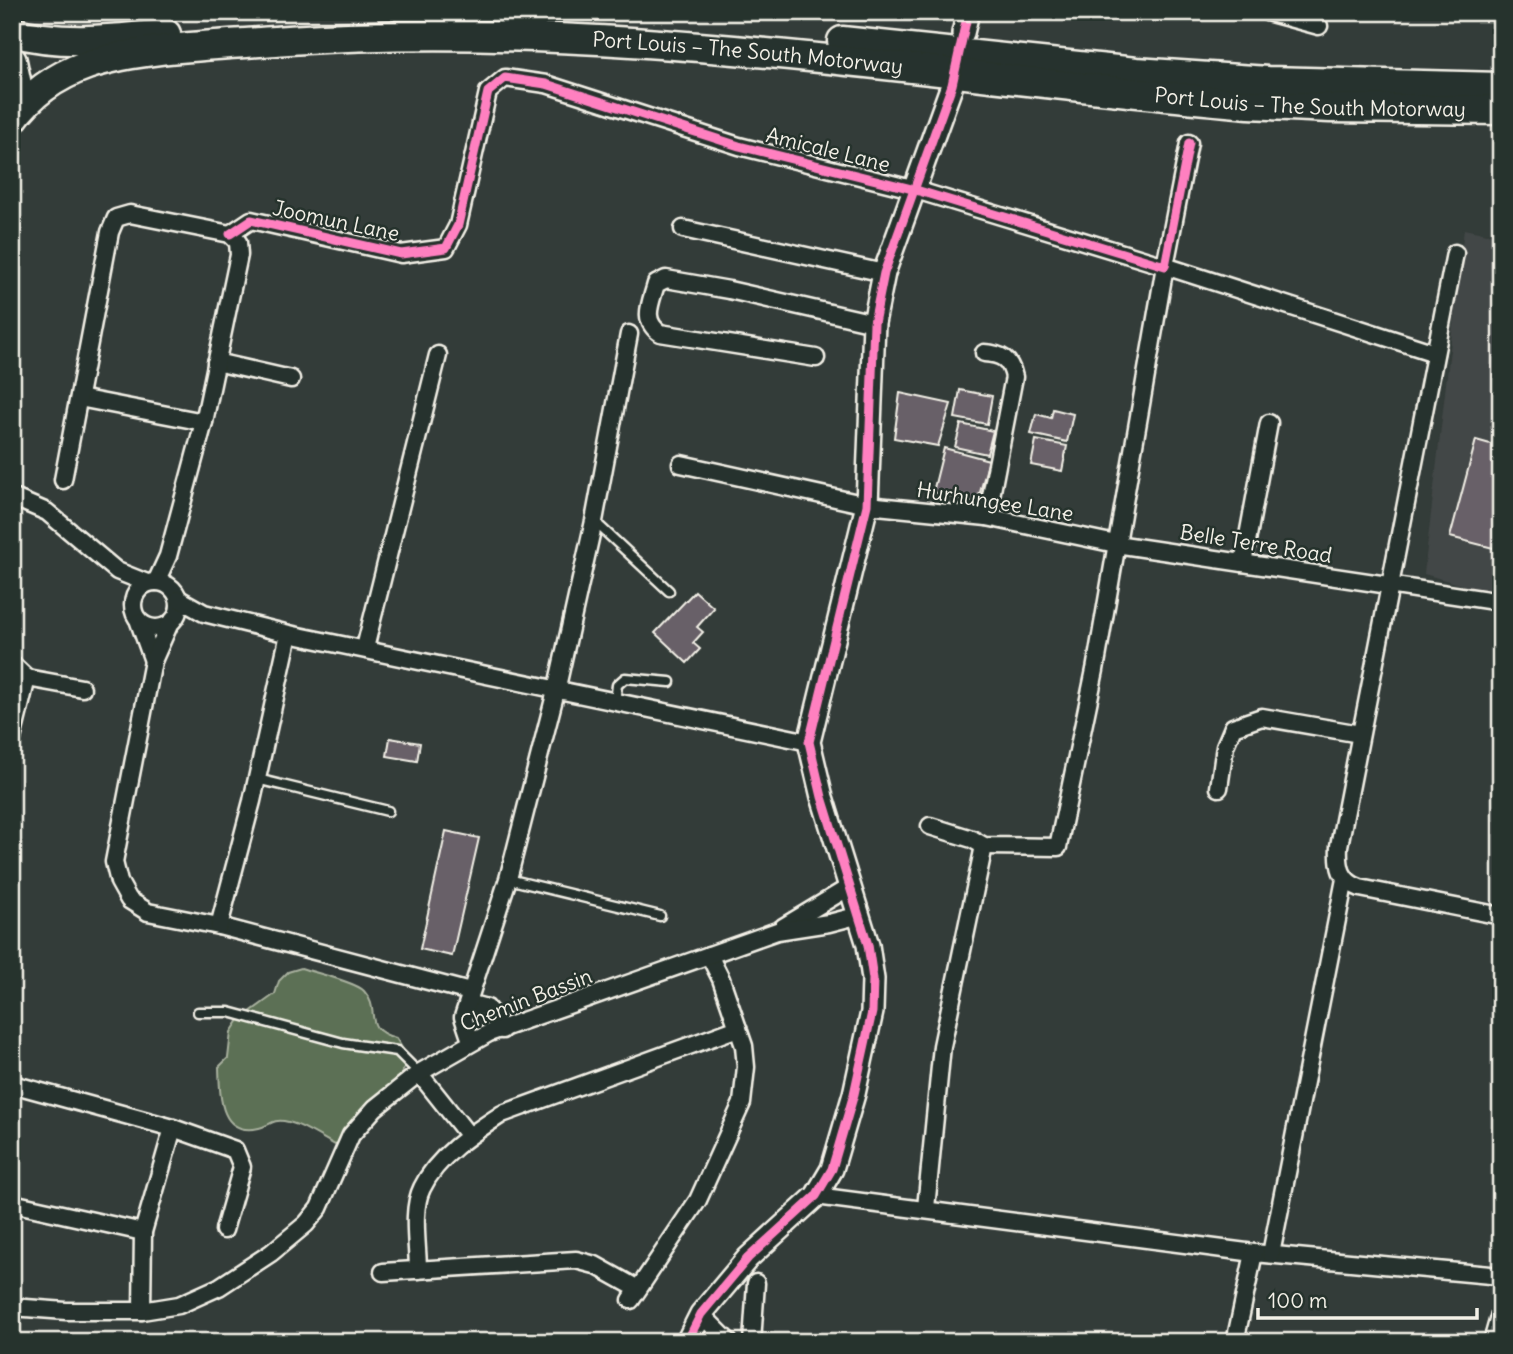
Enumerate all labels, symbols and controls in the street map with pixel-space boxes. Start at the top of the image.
street label: Port Louis – The South Motorway [592,26,904,80]
street label: Port Louis – The South Motorway [1153,81,1466,123]
street label: Amicale Lane [763,121,893,178]
street label: Joomun Lane [270,194,402,247]
street label: Hurhungee Lane [915,476,1075,527]
street label: Belle Terre Road [1178,518,1334,569]
street label: Chemin Bassin [456,962,596,1037]
scale bar [1258,1277,1476,1321]
text: 100 m [1268,1287,1327,1314]

